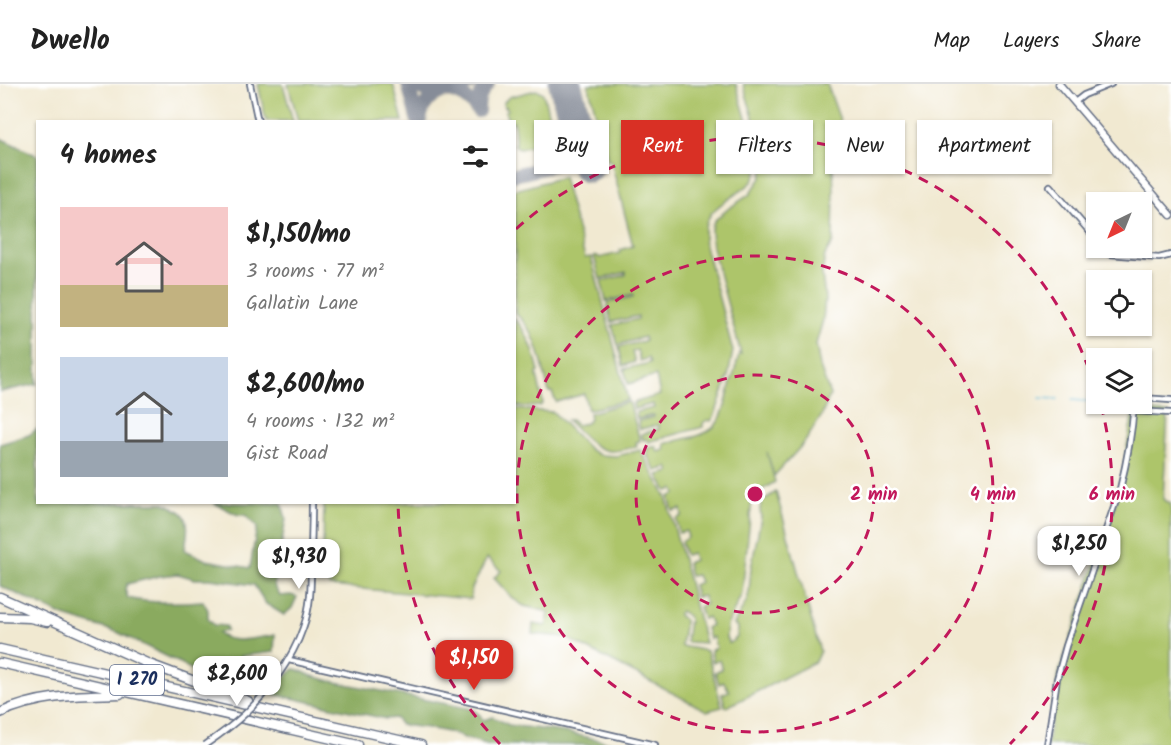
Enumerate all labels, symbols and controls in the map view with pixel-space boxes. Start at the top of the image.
text: Dwello [30,19,110,64]
text: Map [933,25,970,58]
text: Layers [1003,25,1059,58]
text: Share [1092,25,1141,58]
chip: Buy [534,120,609,174]
chip: Rent [621,120,704,174]
chip: Filters [716,120,813,174]
chip: New [825,120,905,174]
chip: Apartment [917,120,1052,174]
text: 4 homes [60,135,157,177]
icon: filters [459,140,492,173]
north arrow [1086,192,1152,258]
map controls [1086,192,1152,414]
text: $1,150/mo [246,214,351,256]
icon: home [108,231,180,303]
text: 3 rooms · 77 m² [246,256,384,288]
button: locate [1086,270,1152,336]
text: Gallatin Lane [246,288,358,320]
button: layers [1086,348,1152,414]
text: $2,600/mo [246,364,365,406]
icon: home [108,381,180,453]
text: 4 rooms · 132 m² [246,406,394,438]
text: Gist Road [246,438,327,470]
text: 2 min [851,481,897,510]
text: 4 min [970,481,1016,510]
text: 6 min [1089,481,1135,510]
centre of rings [745,484,765,504]
pin: $1,250 [1030,526,1128,577]
text: $1,250 [1051,529,1107,561]
pin: $1,930 [250,539,348,590]
text: $1,930 [272,542,326,574]
pin: $1,150 [425,640,523,691]
text: $1,150 [449,643,499,675]
pin: $2,600 [188,656,286,707]
text: $2,600 [207,659,267,691]
road number: I 270 [110,665,164,695]

